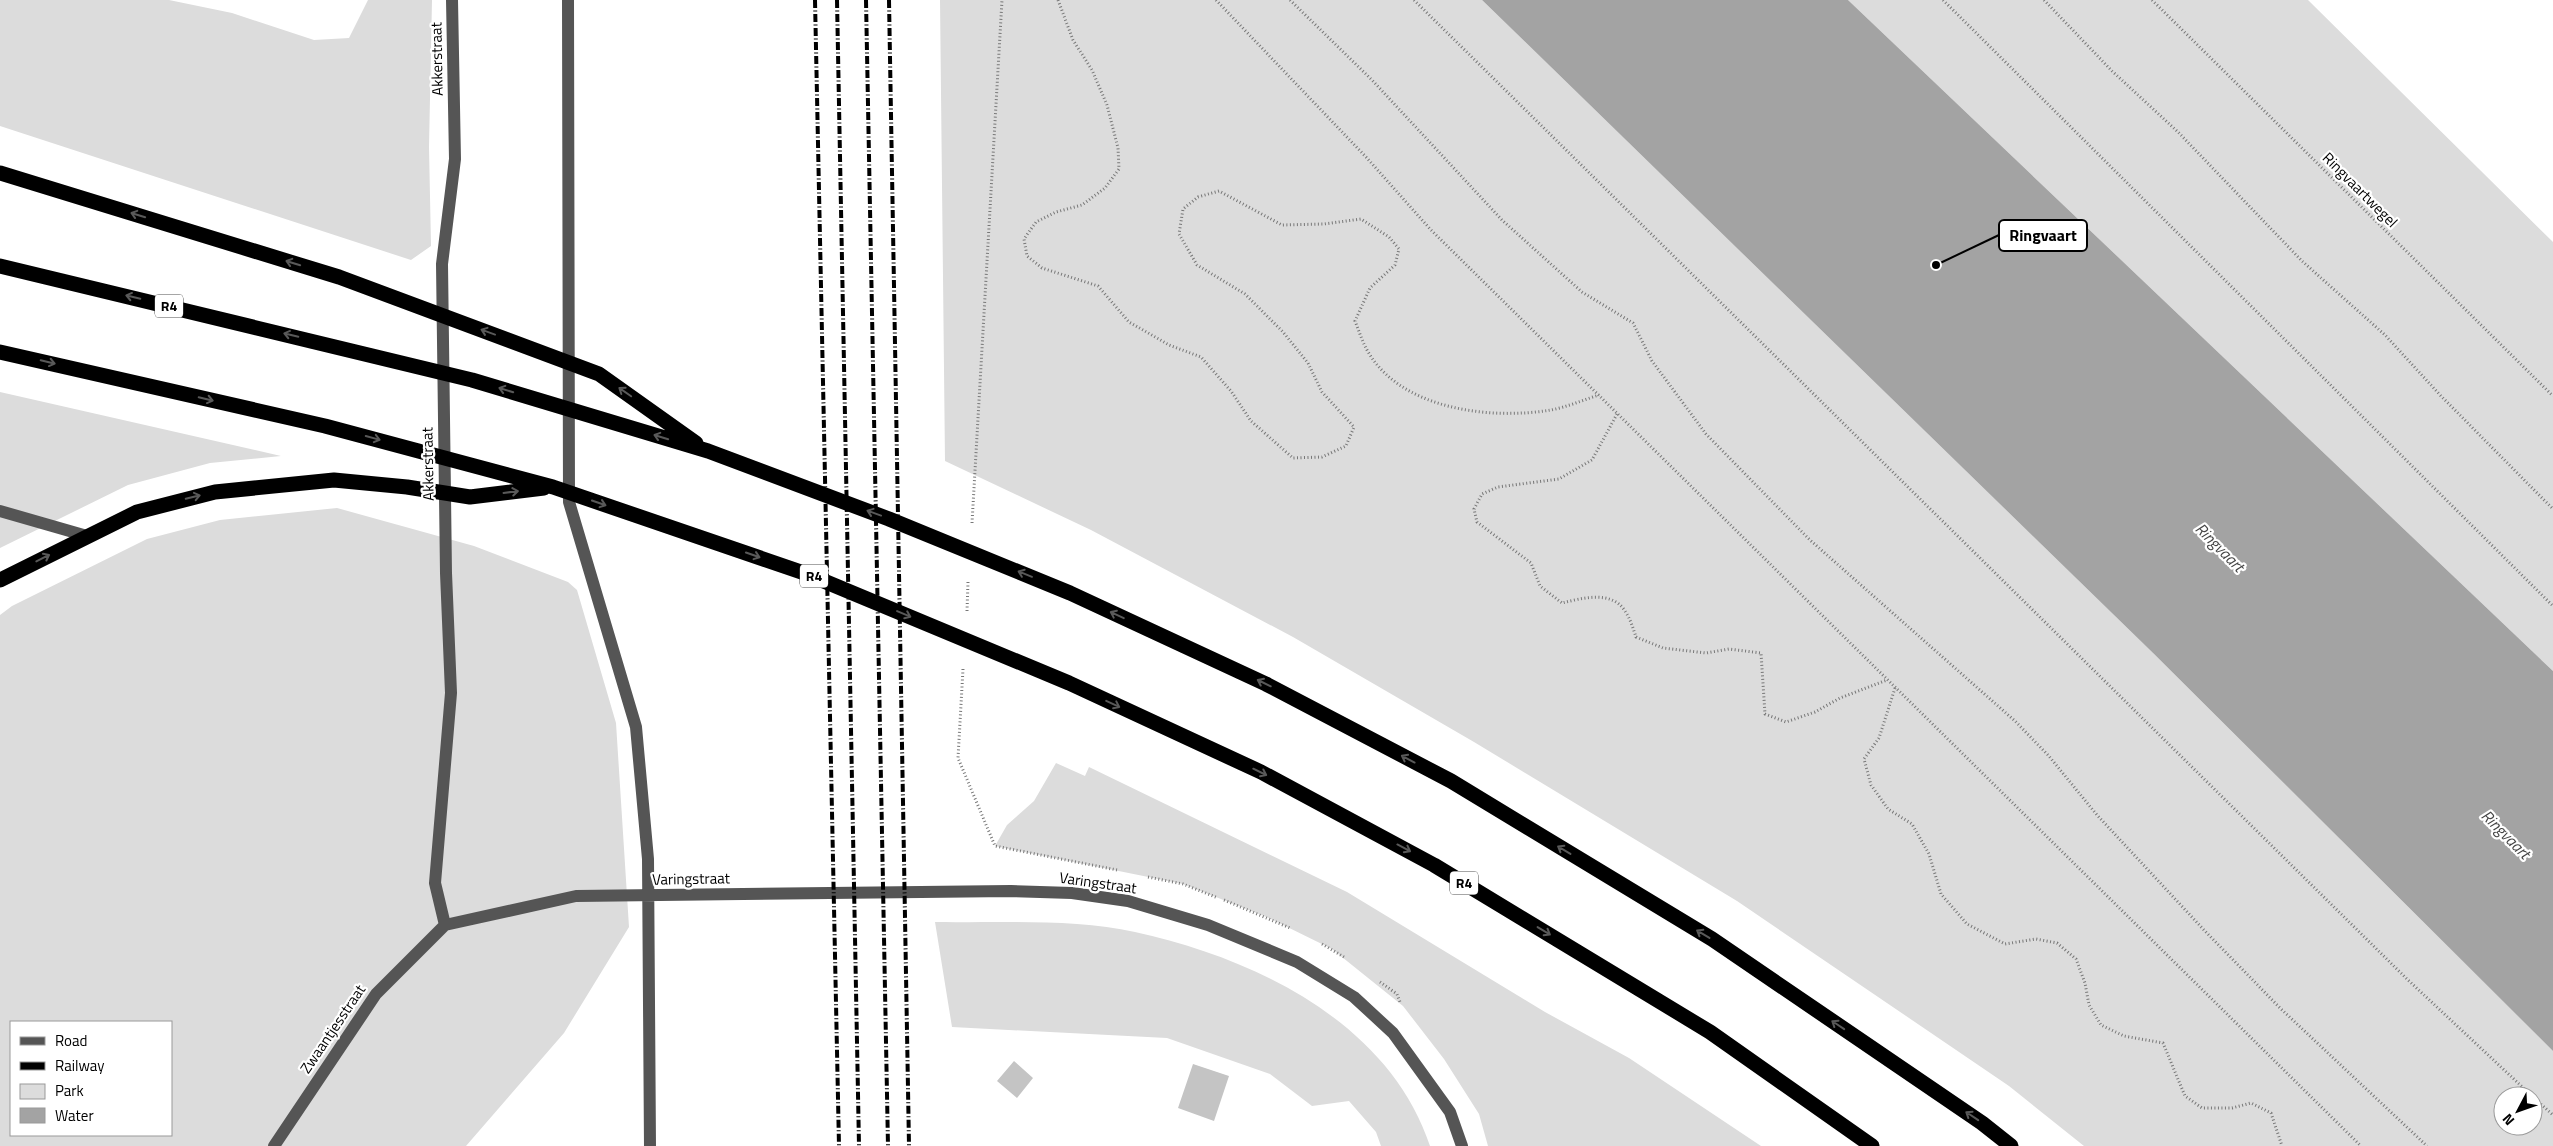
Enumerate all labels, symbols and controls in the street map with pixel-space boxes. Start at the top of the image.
street label: Akkerstraat [424,21,449,96]
street label: Ringvaartwegel [2317,147,2403,233]
one-way arrow [130,210,146,219]
callout: Ringvaart [1999,220,2087,251]
text: Ringvaart [2009,223,2077,247]
one-way arrow [285,257,301,267]
one-way arrow [126,292,142,301]
road number: R4 [155,294,183,318]
one-way arrow [481,327,496,336]
one-way arrow [284,330,300,339]
one-way arrow [39,358,55,367]
one-way arrow [498,384,514,394]
one-way arrow [618,387,632,397]
one-way arrow [197,394,213,404]
street label: Akkerstraat [415,426,440,501]
one-way arrow [653,431,669,441]
one-way arrow [364,434,380,443]
one-way arrow [503,487,519,497]
one-way arrow [185,492,201,502]
one-way arrow [591,498,607,508]
one-way arrow [867,508,883,517]
water label: Ringvaart [2190,517,2251,578]
one-way arrow [745,551,760,560]
one-way arrow [36,553,51,563]
road number: R4 [800,564,828,588]
one-way arrow [1018,569,1033,579]
one-way arrow [1110,609,1125,619]
one-way arrow [896,610,911,619]
one-way arrow [1257,678,1272,687]
one-way arrow [1105,699,1120,709]
one-way arrow [1401,754,1416,763]
one-way arrow [1253,767,1268,777]
water label: Ringvaart [2476,804,2537,865]
one-way arrow [1396,843,1411,853]
one-way arrow [1558,844,1572,854]
street label: Varingstraat [652,866,731,891]
street label: Varingstraat [1058,866,1139,899]
road number: R4 [1450,871,1478,894]
one-way arrow [1536,927,1550,937]
one-way arrow [1697,928,1711,938]
street label: Zwaantjesstraat [294,979,371,1078]
one-way arrow [1831,1020,1845,1030]
legend [10,1021,172,1136]
text: Road [55,1029,87,1052]
text: Railway [55,1054,105,1077]
text: Park [55,1079,84,1102]
north arrow [2493,1086,2543,1136]
text: Water [55,1104,94,1127]
text: N [2497,1109,2519,1130]
one-way arrow [1966,1111,1980,1121]

